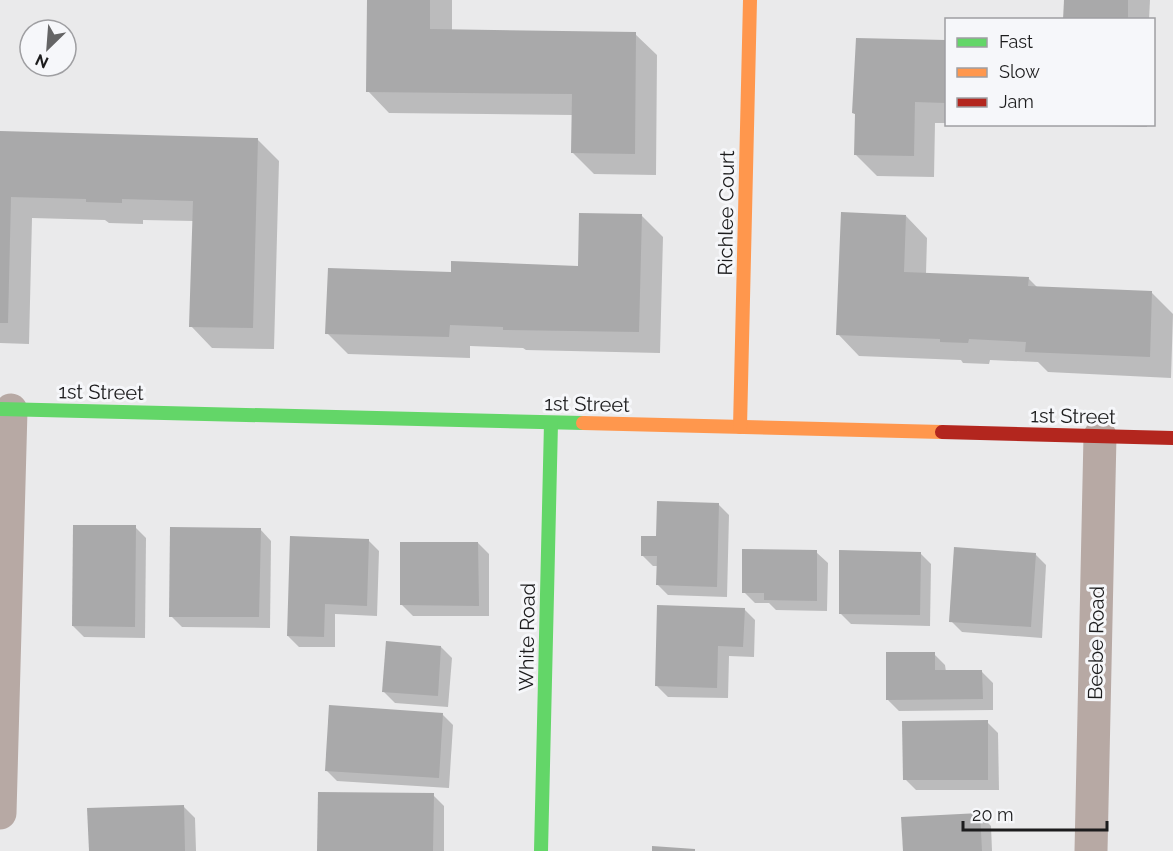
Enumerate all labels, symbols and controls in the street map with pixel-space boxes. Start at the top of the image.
north arrow [18,18,78,78]
legend [945,18,1155,126]
text: Fast [999,31,1033,52]
text: N [32,50,51,72]
text: Slow [999,61,1040,82]
text: Jam [999,91,1034,112]
street label: Richlee Court [713,150,739,276]
street label: 1st Street [58,379,144,405]
street label: 1st Street [544,391,630,417]
street label: 1st Street [1030,403,1116,429]
street label: White Road [514,583,540,691]
street label: Beebe Road [1083,586,1109,700]
scale bar [963,794,1107,832]
text: 20 m [972,804,1014,825]

